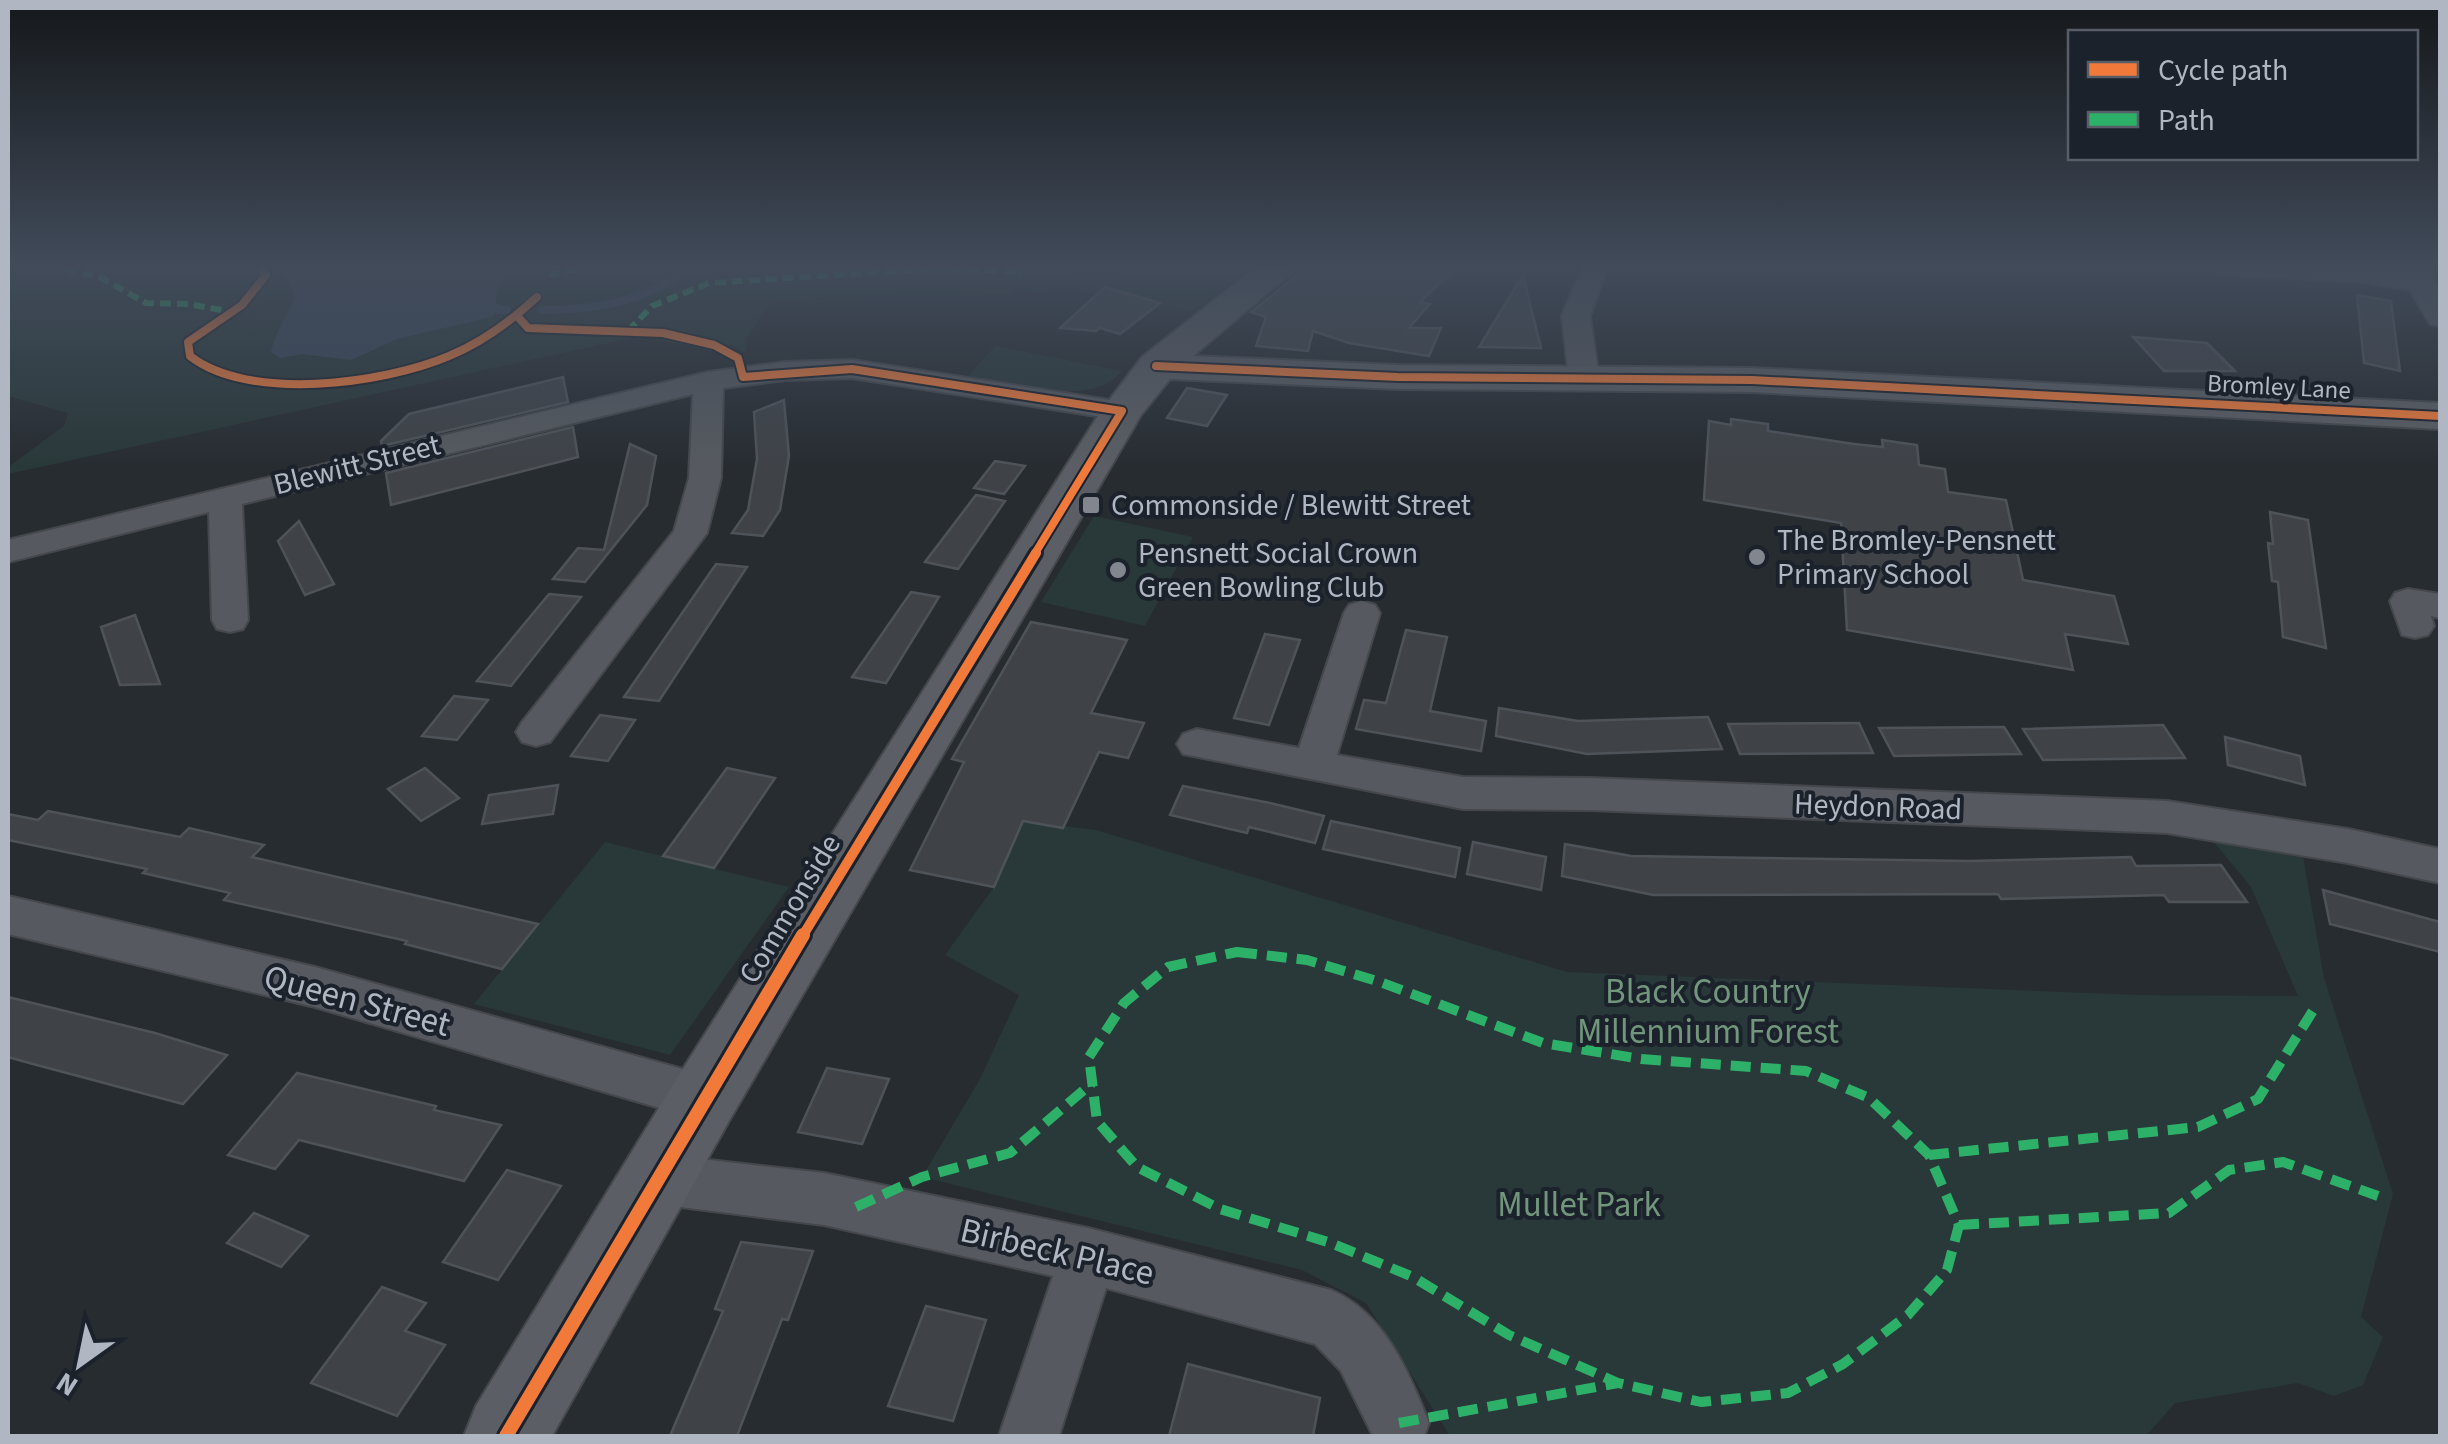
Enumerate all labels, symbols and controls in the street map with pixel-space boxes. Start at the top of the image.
legend [2068,30,2418,160]
text: Cycle path [2158,49,2288,92]
text: Path [2158,99,2215,142]
street label: Bromley Lane [2206,365,2352,409]
street label: Blewitt Street [269,424,445,506]
place label: Commonside / Blewitt Street [1111,484,1471,527]
marker: Commonside / Blewitt Street [1080,494,1102,516]
place label: The Bromley-Pensnett Primary School [1777,519,2056,596]
place label: Pensnett Social Crown Green Bowling Club [1138,532,1418,609]
marker: The Bromley-Pensnett Primary School [1746,546,1768,568]
marker: Pensnett Social Crown Green Bowling Club [1107,559,1129,581]
street label: Heydon Road [1793,783,1963,831]
street label: Commonside [728,826,852,992]
street label: Queen Street [258,952,456,1050]
park label: Black Country Millennium Forest [1577,967,1839,1057]
park label: Mullet Park [1497,1180,1661,1230]
street label: Birbeck Place [955,1205,1159,1299]
north arrow [30,1314,130,1414]
text: N [48,1362,86,1406]

